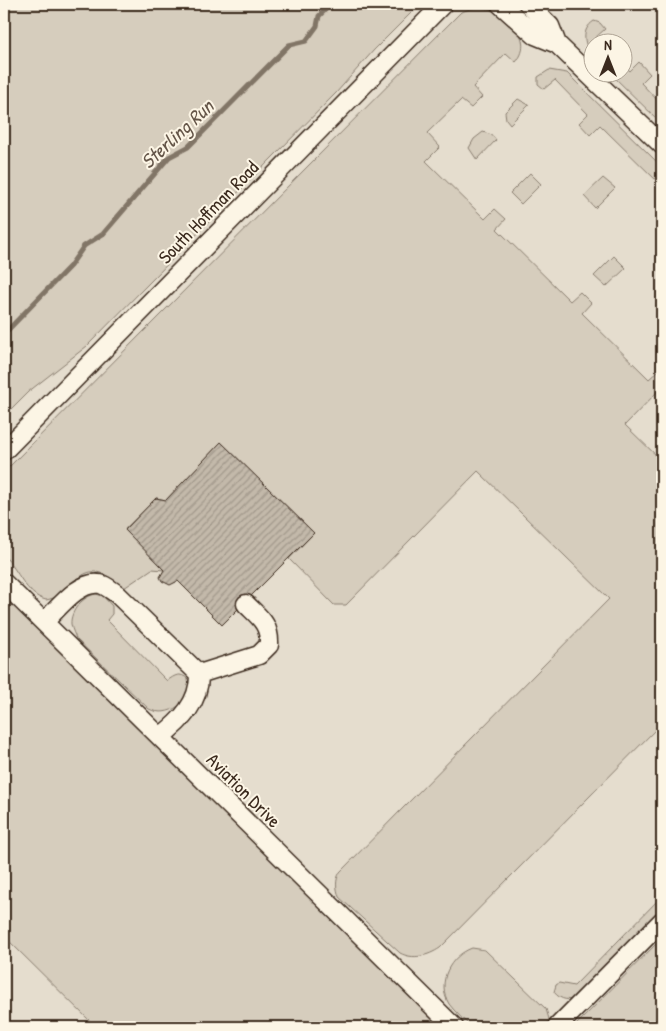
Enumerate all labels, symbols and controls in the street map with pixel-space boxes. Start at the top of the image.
north arrow [584,32,634,82]
text: N [604,35,612,54]
water label: Sterling Run [134,92,221,175]
street label: South Hoffman Road [152,154,264,269]
street label: Aviation Drive [201,747,287,833]

